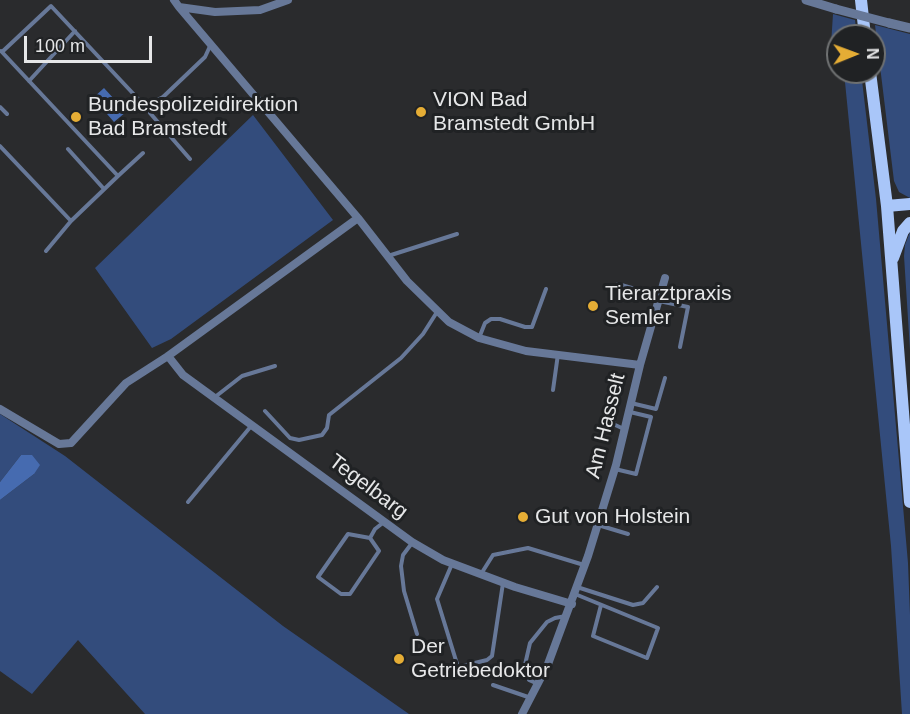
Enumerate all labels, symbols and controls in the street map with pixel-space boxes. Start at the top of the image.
scale bar [27,24,154,62]
north arrow [826,24,886,84]
text: 100 m [35,36,85,56]
text: N [864,48,881,60]
place label: VION Bad Bramstedt GmbH [433,87,595,137]
place label: Bundespolizeidirektion Bad Bramstedt [88,92,298,142]
marker: VION Bad Bramstedt GmbH [414,105,428,119]
marker: Bundespolizeidirektion Bad Bramstedt [69,110,83,124]
place label: Tierarztpraxis Semler [605,281,731,331]
marker: Tierarztpraxis Semler [586,299,600,313]
street label: Am Hasselt [581,371,631,481]
street label: Tegelbarg [324,449,412,525]
place label: Gut von Holstein [535,504,690,530]
marker: Gut von Holstein [516,510,530,524]
place label: Der Getriebedoktor [411,634,550,684]
marker: Der Getriebedoktor [392,652,406,666]

